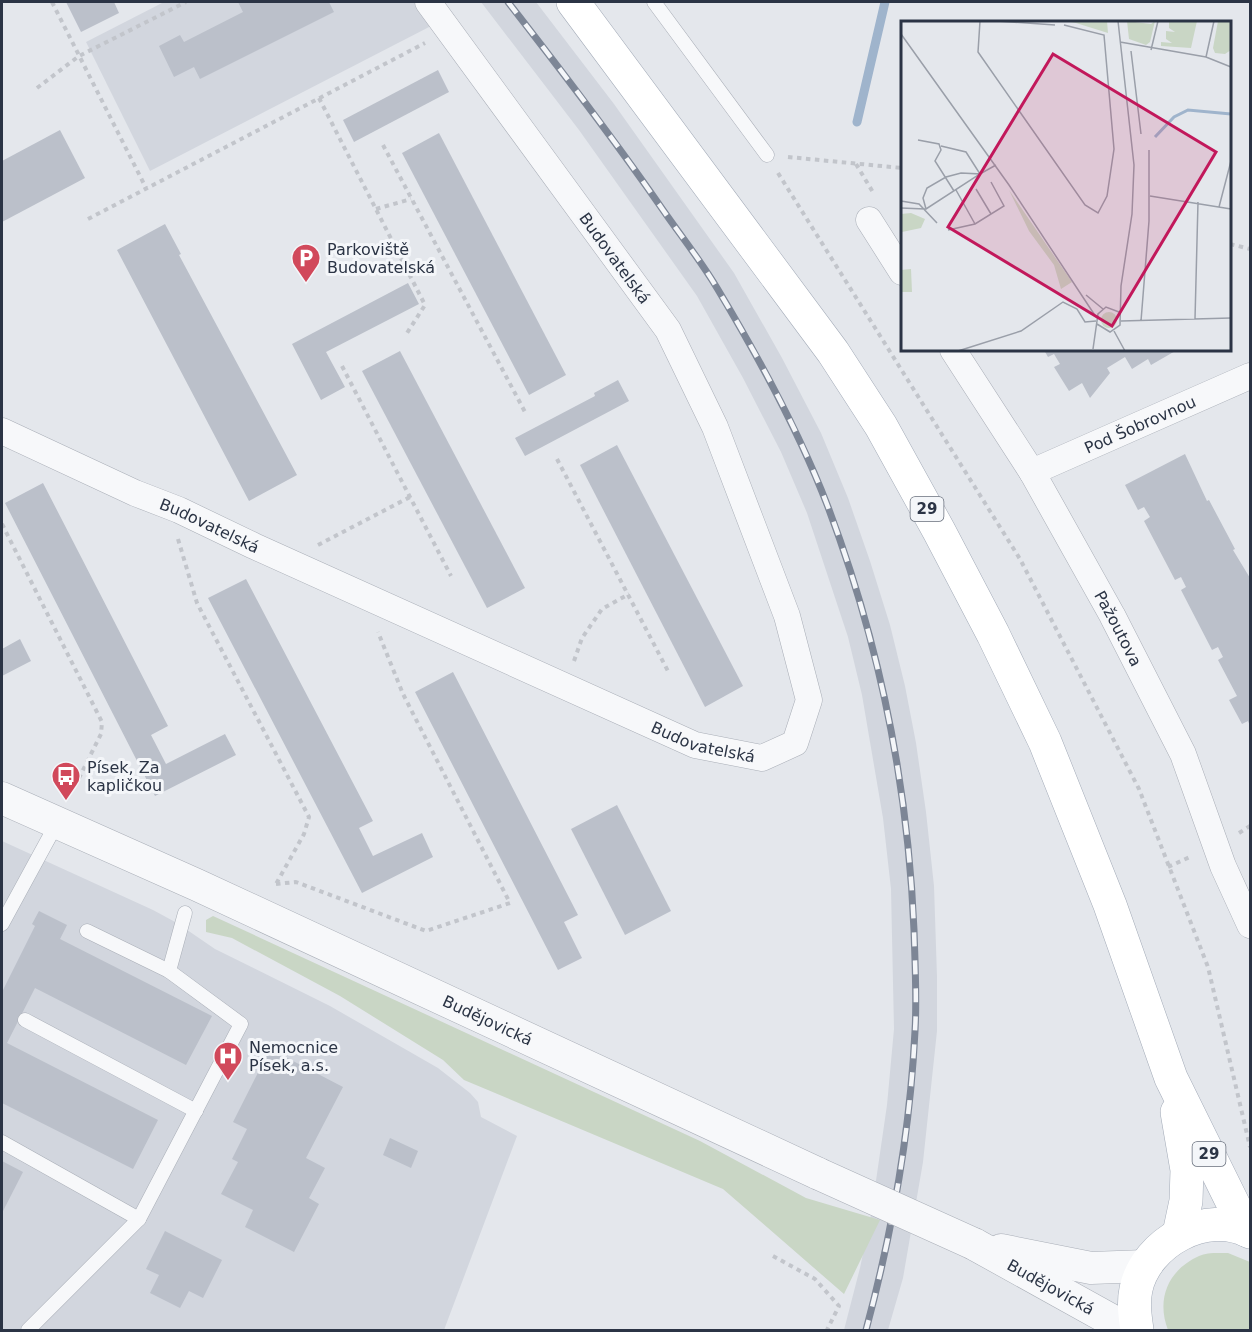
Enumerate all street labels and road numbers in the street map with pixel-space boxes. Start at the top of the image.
street label: Budovatelská [575,209,654,308]
street label: Pod Šobrovnou [1082,392,1199,458]
street label: Budovatelská [157,494,262,557]
road number: 29 [910,497,944,521]
street label: Pažoutova [1090,588,1146,669]
street label: Budovatelská [648,717,757,766]
street label: Budějovická [439,991,535,1050]
road number: 29 [1192,1142,1226,1166]
street label: Budějovická [1004,1255,1098,1319]

